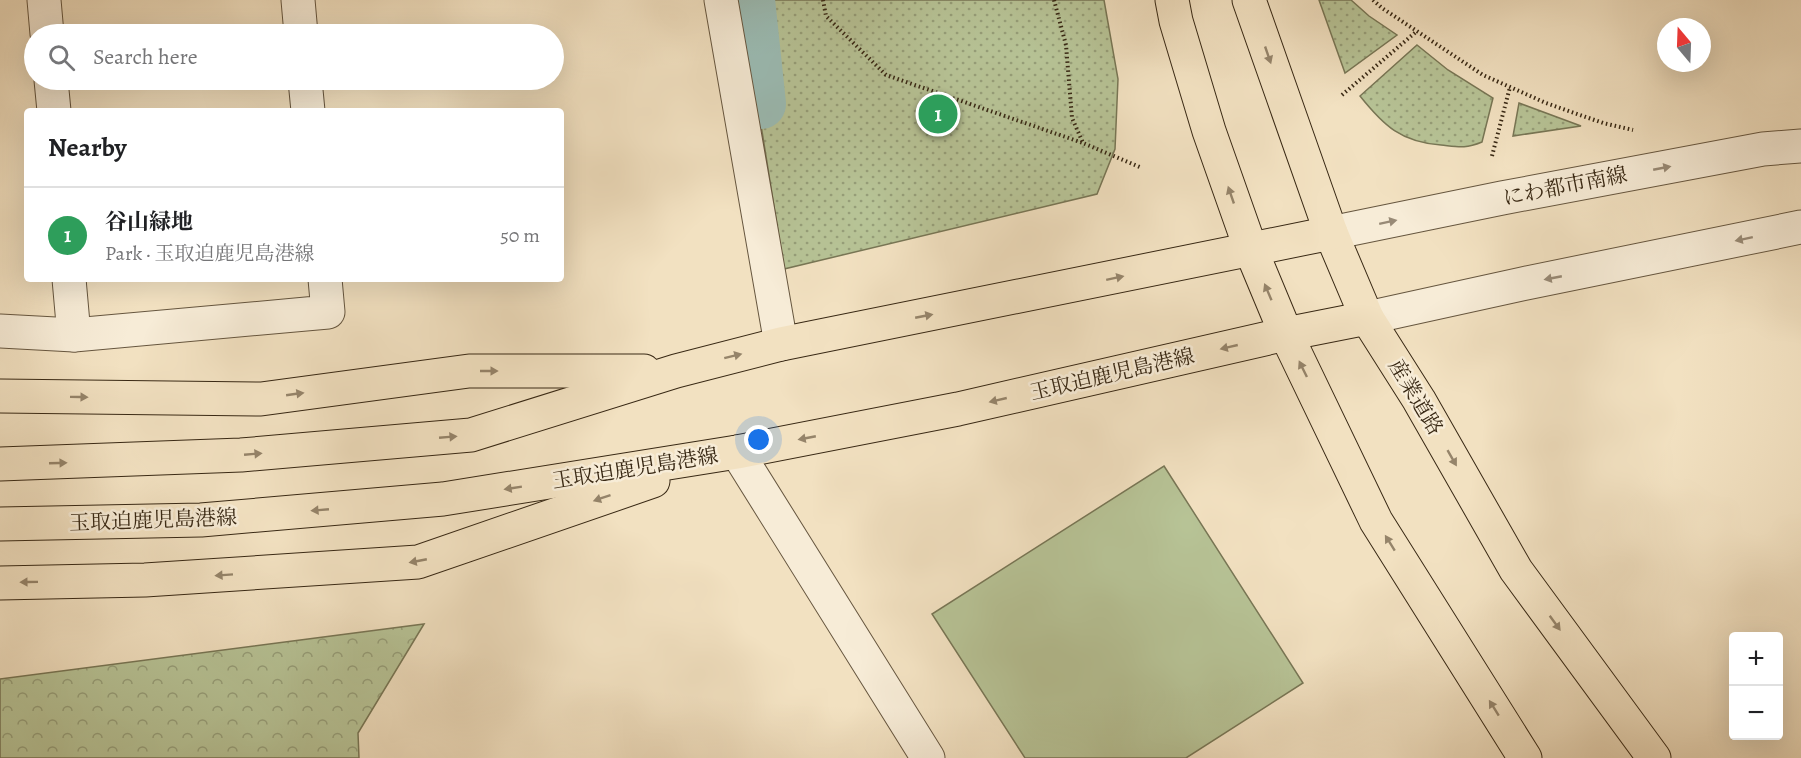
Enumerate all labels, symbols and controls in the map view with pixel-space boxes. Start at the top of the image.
north arrow [1657,18,1711,72]
search box [24,24,564,90]
icon: search [45,41,78,74]
text: Search here [93,42,198,72]
one-way arrow [1264,46,1274,64]
pin: 1 [918,92,958,136]
text: Nearby [48,130,127,165]
street label: にわ都市南線 [1500,160,1630,212]
one-way arrow [1652,163,1671,172]
one-way arrow [1226,186,1236,204]
text: 谷山緑地 [105,207,193,237]
one-way arrow [1379,216,1397,226]
text: 1 [64,222,71,249]
text: 50 m [500,222,540,249]
one-way arrow [1734,235,1753,244]
text: Park · 玉取迫鹿児島港線 [105,240,314,267]
one-way arrow [1106,273,1125,282]
one-way arrow [1543,274,1562,283]
one-way arrow [1263,283,1272,301]
one-way arrow [914,311,933,320]
street label: 玉取迫鹿児島港線 [1027,341,1197,407]
one-way arrow [1219,343,1238,352]
one-way arrow [724,351,742,361]
street label: 産業道路 [1382,354,1450,440]
one-way arrow [1298,361,1307,378]
one-way arrow [479,366,498,376]
one-way arrow [286,390,305,399]
one-way arrow [70,392,89,402]
one-way arrow [988,396,1007,405]
your location [744,425,773,454]
one-way arrow [438,432,457,442]
one-way arrow [797,434,816,443]
street label: 玉取迫鹿児島港線 [550,441,720,495]
one-way arrow [244,449,263,459]
one-way arrow [1447,450,1457,467]
one-way arrow [49,458,68,467]
one-way arrow [504,483,523,492]
one-way arrow [593,494,611,504]
street label: 玉取迫鹿児島港線 [69,503,237,537]
one-way arrow [310,505,329,515]
one-way arrow [1385,535,1396,551]
one-way arrow [408,557,427,566]
one-way arrow [214,570,233,579]
one-way arrow [19,577,38,587]
one-way arrow [1549,615,1561,631]
map controls [1729,632,1783,740]
button: + [1729,632,1783,686]
button: − [1729,686,1783,740]
one-way arrow [1488,701,1500,717]

